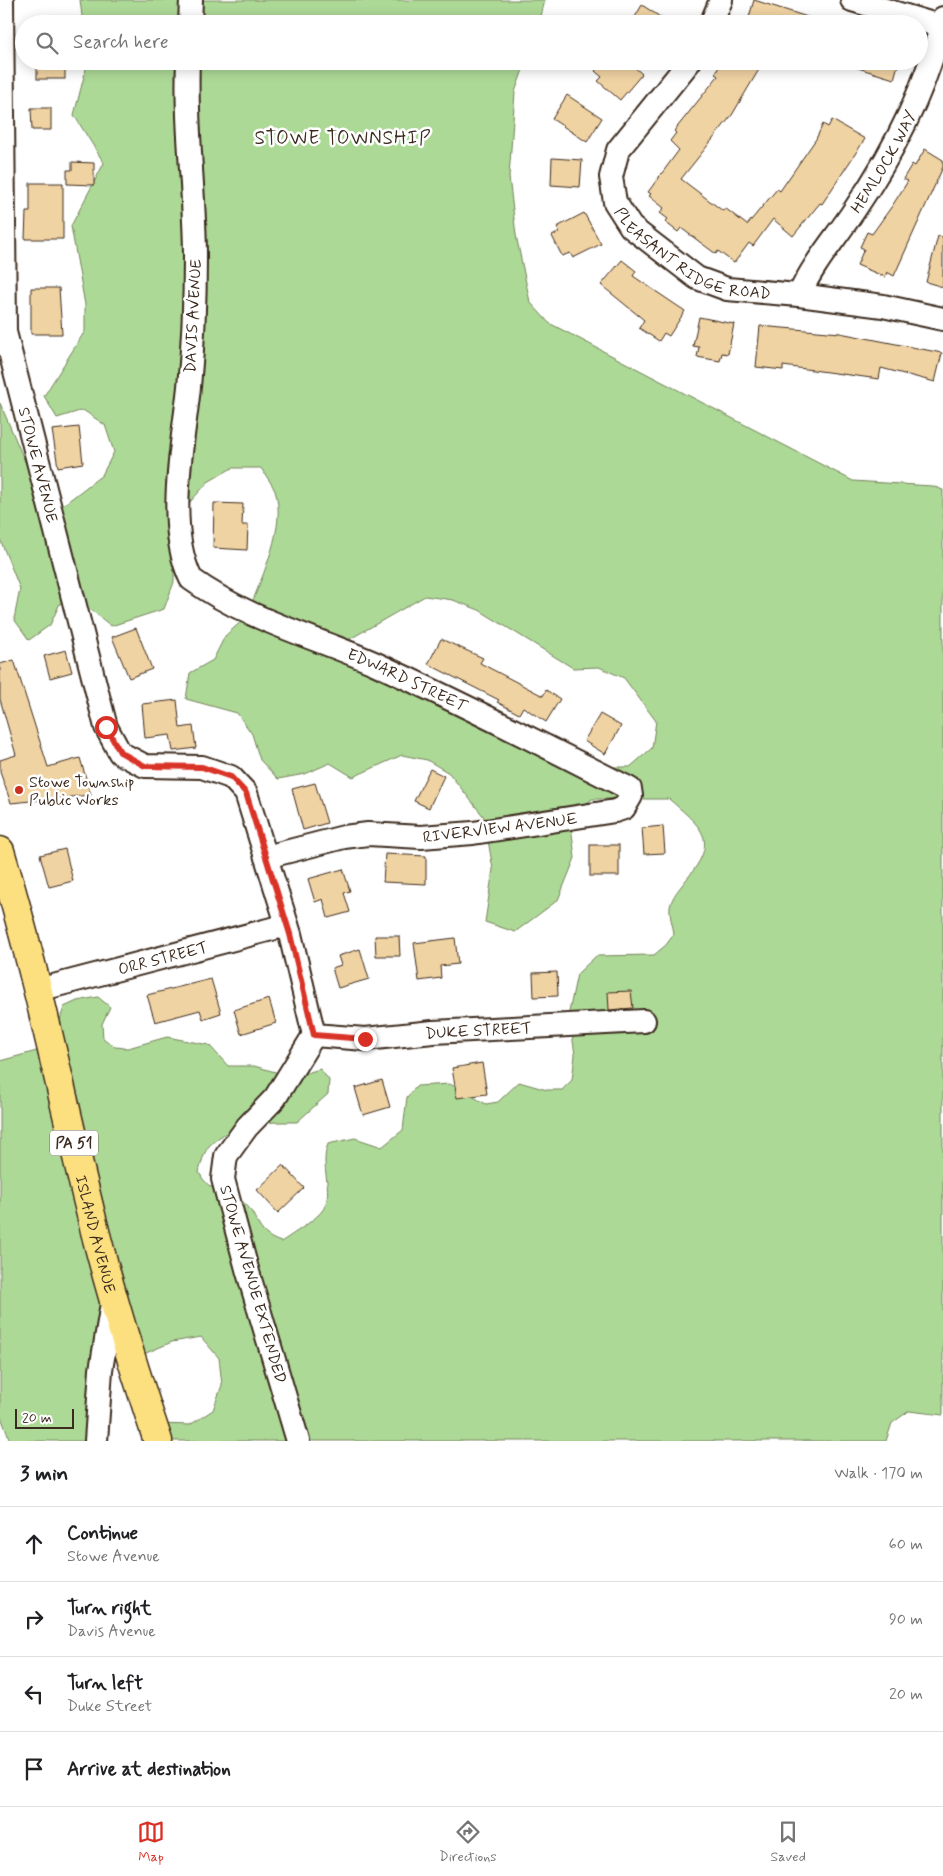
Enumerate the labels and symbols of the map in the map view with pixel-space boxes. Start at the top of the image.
street label: HEMLOCK WAY [846,107,922,218]
district label: STOWE TOWNSHIP [255,126,431,151]
street label: PLEASANT RIDGE ROAD [609,204,772,305]
street label: DAVIS AVENUE [180,259,207,374]
street label: STOWE AVENUE [13,405,62,525]
street label: EDWARD STREET [344,644,471,718]
route start [95,716,118,739]
place label: Stowe Township Public Works [29,772,135,811]
marker: Stowe Township Public Works [13,784,25,796]
street label: RIVERVIEW AVENUE [422,809,579,848]
street label: ORR STREET [116,937,210,981]
street label: DUKE STREET [424,1018,532,1045]
route end [354,1028,377,1051]
road number: PA 51 [50,1130,98,1156]
street label: ISLAND AVENUE [70,1173,120,1296]
street label: STOWE AVENUE EXTENDED [214,1183,291,1386]
scale bar [15,1406,74,1429]

